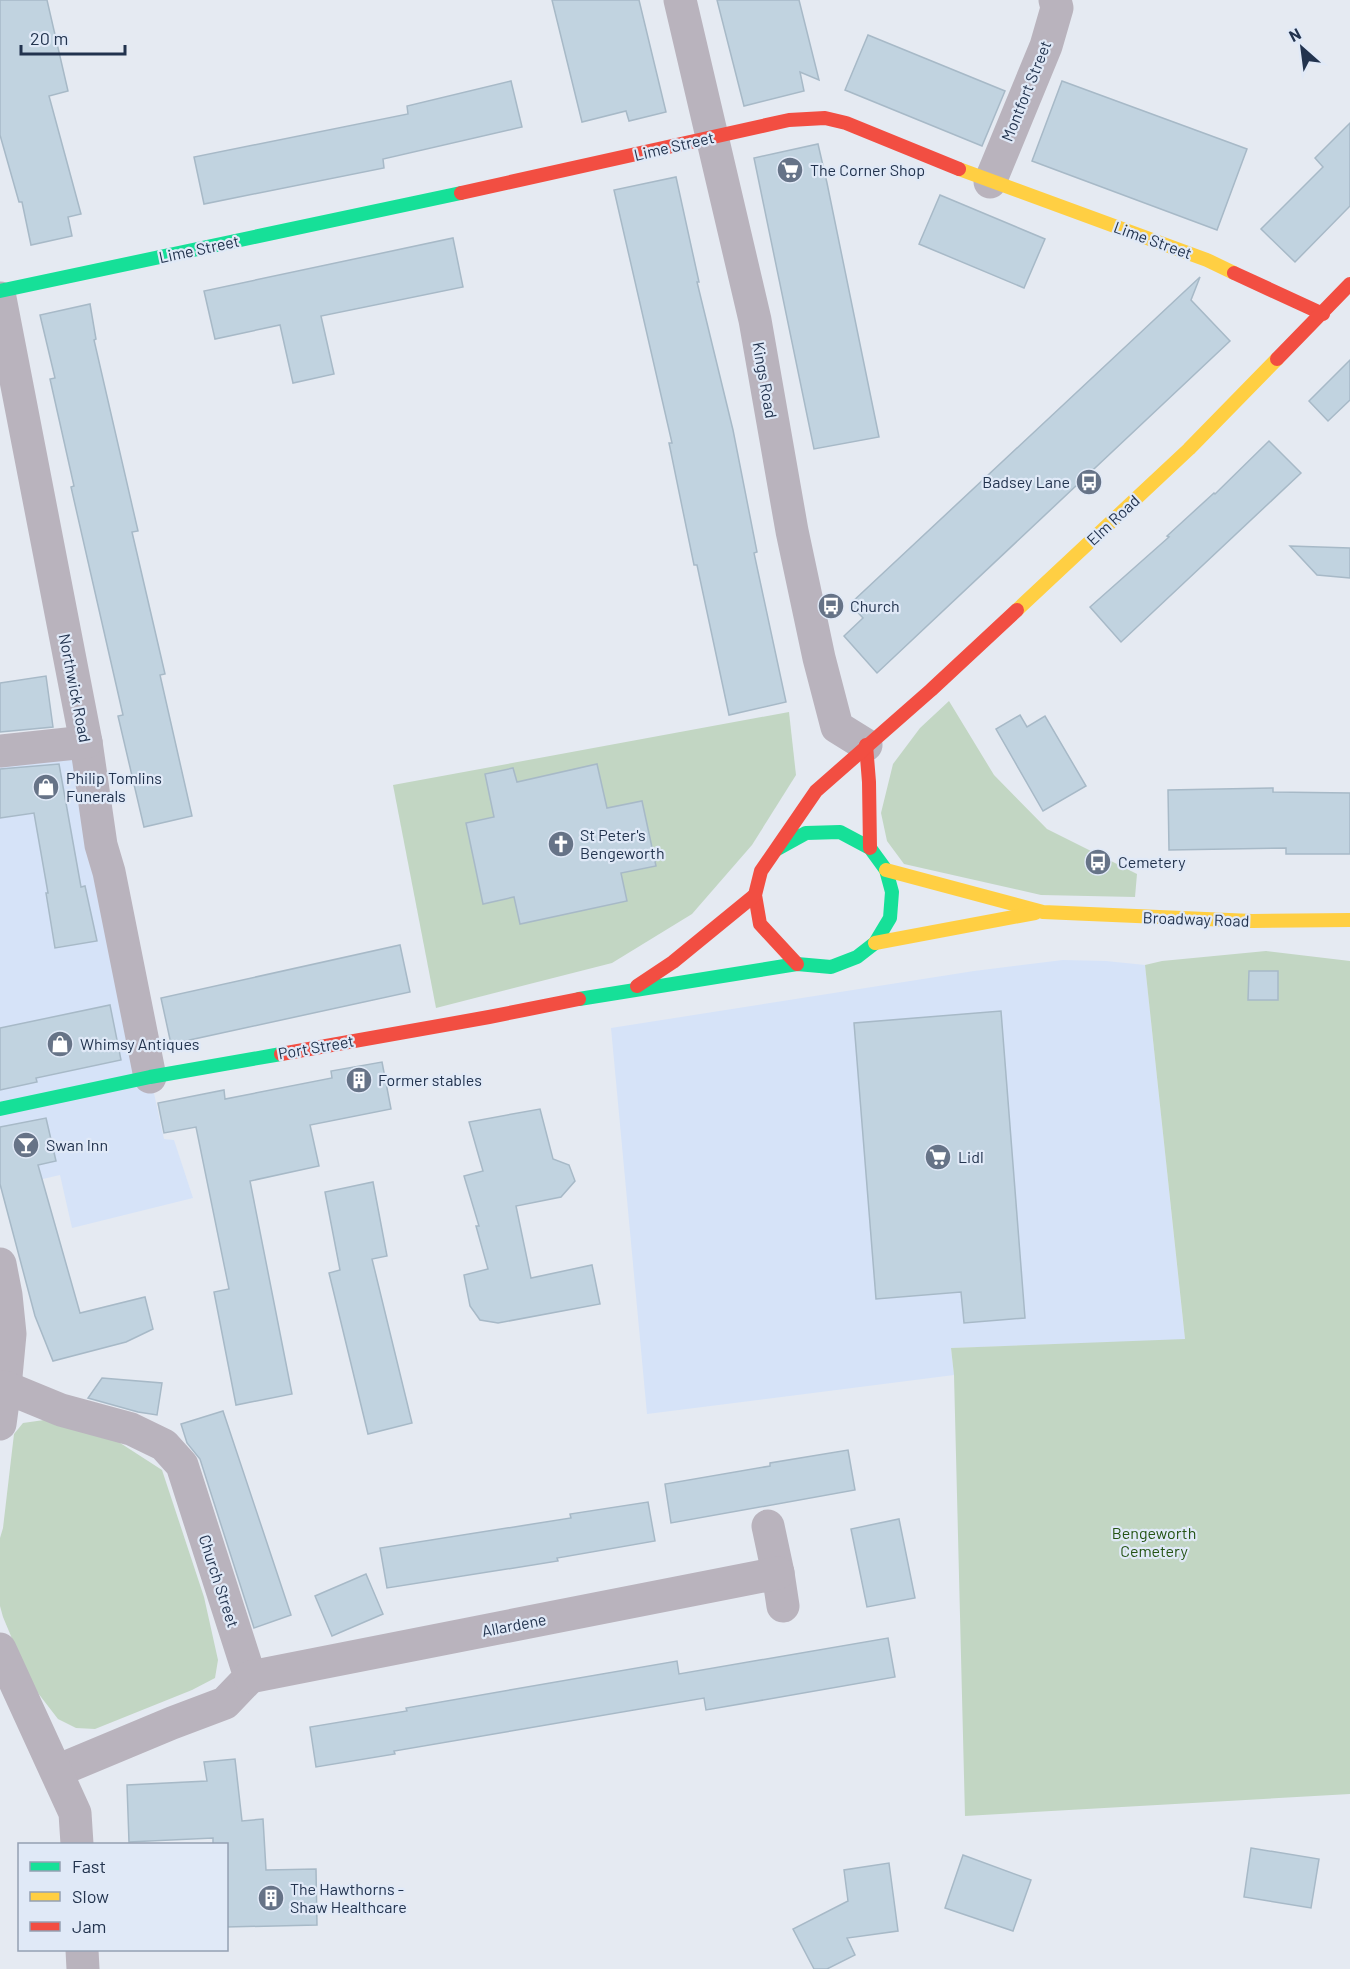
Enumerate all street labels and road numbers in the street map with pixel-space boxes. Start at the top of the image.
street label: Montfort Street [997,38,1054,144]
street label: Lime Street [632,127,716,164]
street label: Lime Street [1112,217,1195,262]
street label: Lime Street [157,231,241,266]
street label: Kings Road [749,340,782,420]
street label: Elm Road [1082,490,1143,549]
street label: Northwick Road [56,632,95,744]
street label: Broadway Road [1142,907,1250,930]
street label: Port Street [277,1030,355,1063]
street label: Church Street [196,1532,243,1630]
street label: Allardene [480,1609,548,1640]

